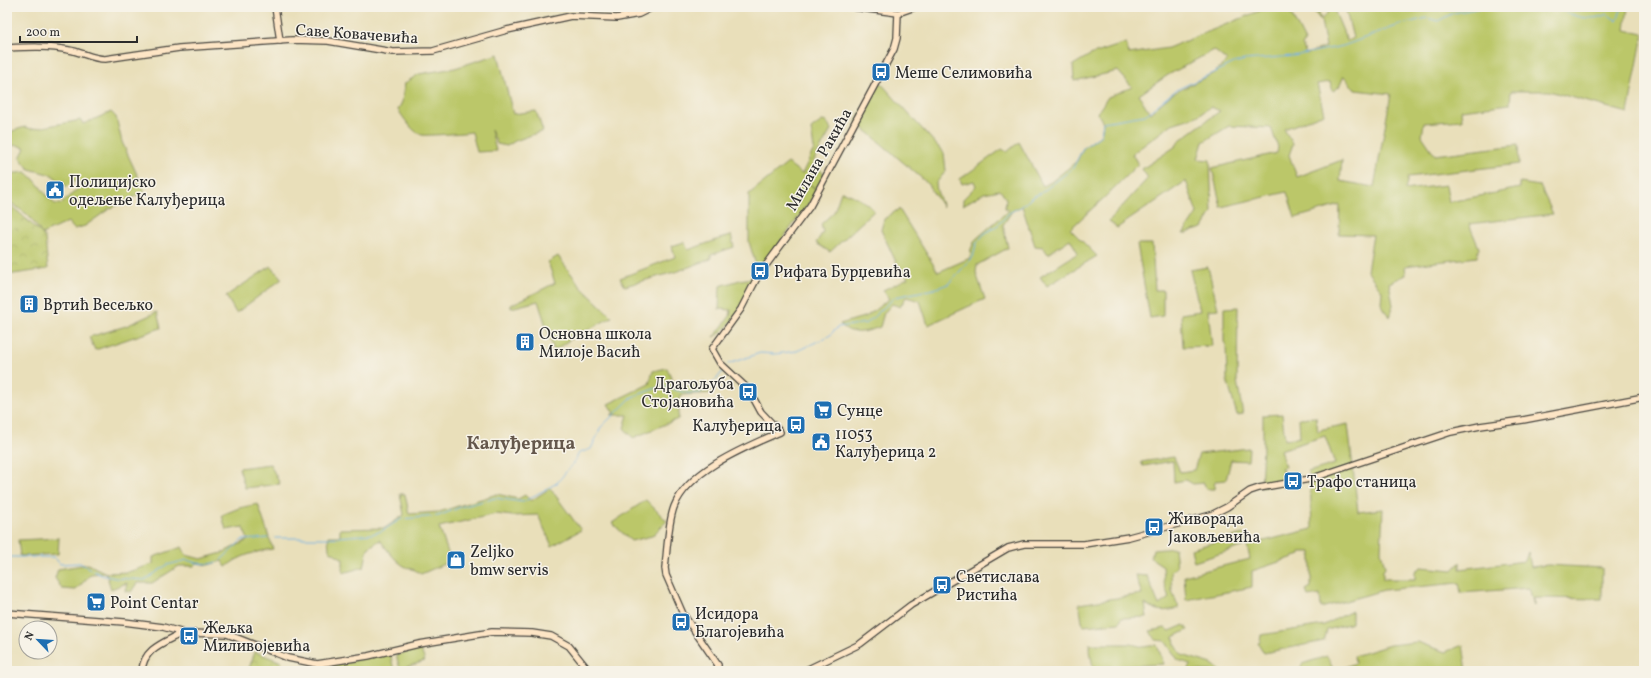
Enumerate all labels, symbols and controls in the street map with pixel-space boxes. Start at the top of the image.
scale bar [20,18,137,44]
street label: Саве Ковачевића [295,20,419,50]
text: 200 m [26,25,60,41]
bus stop icon: Меше Селимовића [870,61,892,83]
place label: Меше Селимовића [895,63,1033,85]
street label: Милана Ракића [781,105,858,215]
place label: Полицијско одељење Калуђерица [69,172,225,212]
public building icon: Полицијско одељење Калуђерица [44,179,66,201]
bus stop icon: Рифата Бурџевића [749,260,771,282]
place label: Рифата Бурџевића [774,262,911,284]
building icon: Вртић Весељко [18,293,40,315]
place label: Вртић Весељко [43,295,153,317]
place label: Основна школа Милоје Васић [539,324,652,364]
building icon: Основна школа Милоје Васић [514,331,536,353]
place label: Драгољуба Стојановића [641,374,734,414]
bus stop icon: Драгољуба Стојановића [737,381,759,403]
supermarket icon: Сунце [812,399,834,421]
place label: Сунце [837,401,883,423]
bus stop icon: Калуђерица [785,414,807,436]
place label: Калуђерица [692,416,782,438]
place label: 11053 Калуђерица 2 [835,424,936,464]
public building icon: 11053 Калуђерица 2 [810,431,832,453]
district label: Калуђерица [467,432,576,457]
bus stop icon: Трафо станица [1282,470,1304,492]
place label: Трафо станица [1307,472,1416,494]
place label: Живорада Јаковљевића [1168,509,1260,549]
bus stop icon: Живорада Јаковљевића [1143,516,1165,538]
place label: Zeljko bmw servis [470,542,549,582]
shop icon: Zeljko bmw servis [445,549,467,571]
place label: Светислава Ристића [956,567,1040,607]
bus stop icon: Светислава Ристића [931,574,953,596]
supermarket icon: Point Centar [85,591,107,613]
place label: Point Centar [110,593,199,615]
place label: Исидора Благојевића [695,604,784,644]
bus stop icon: Исидора Благојевића [670,611,692,633]
place label: Жељка Миливојевића [203,618,310,658]
north arrow [18,620,58,660]
bus stop icon: Жељка Миливојевића [178,625,200,647]
text: N [22,630,39,643]

